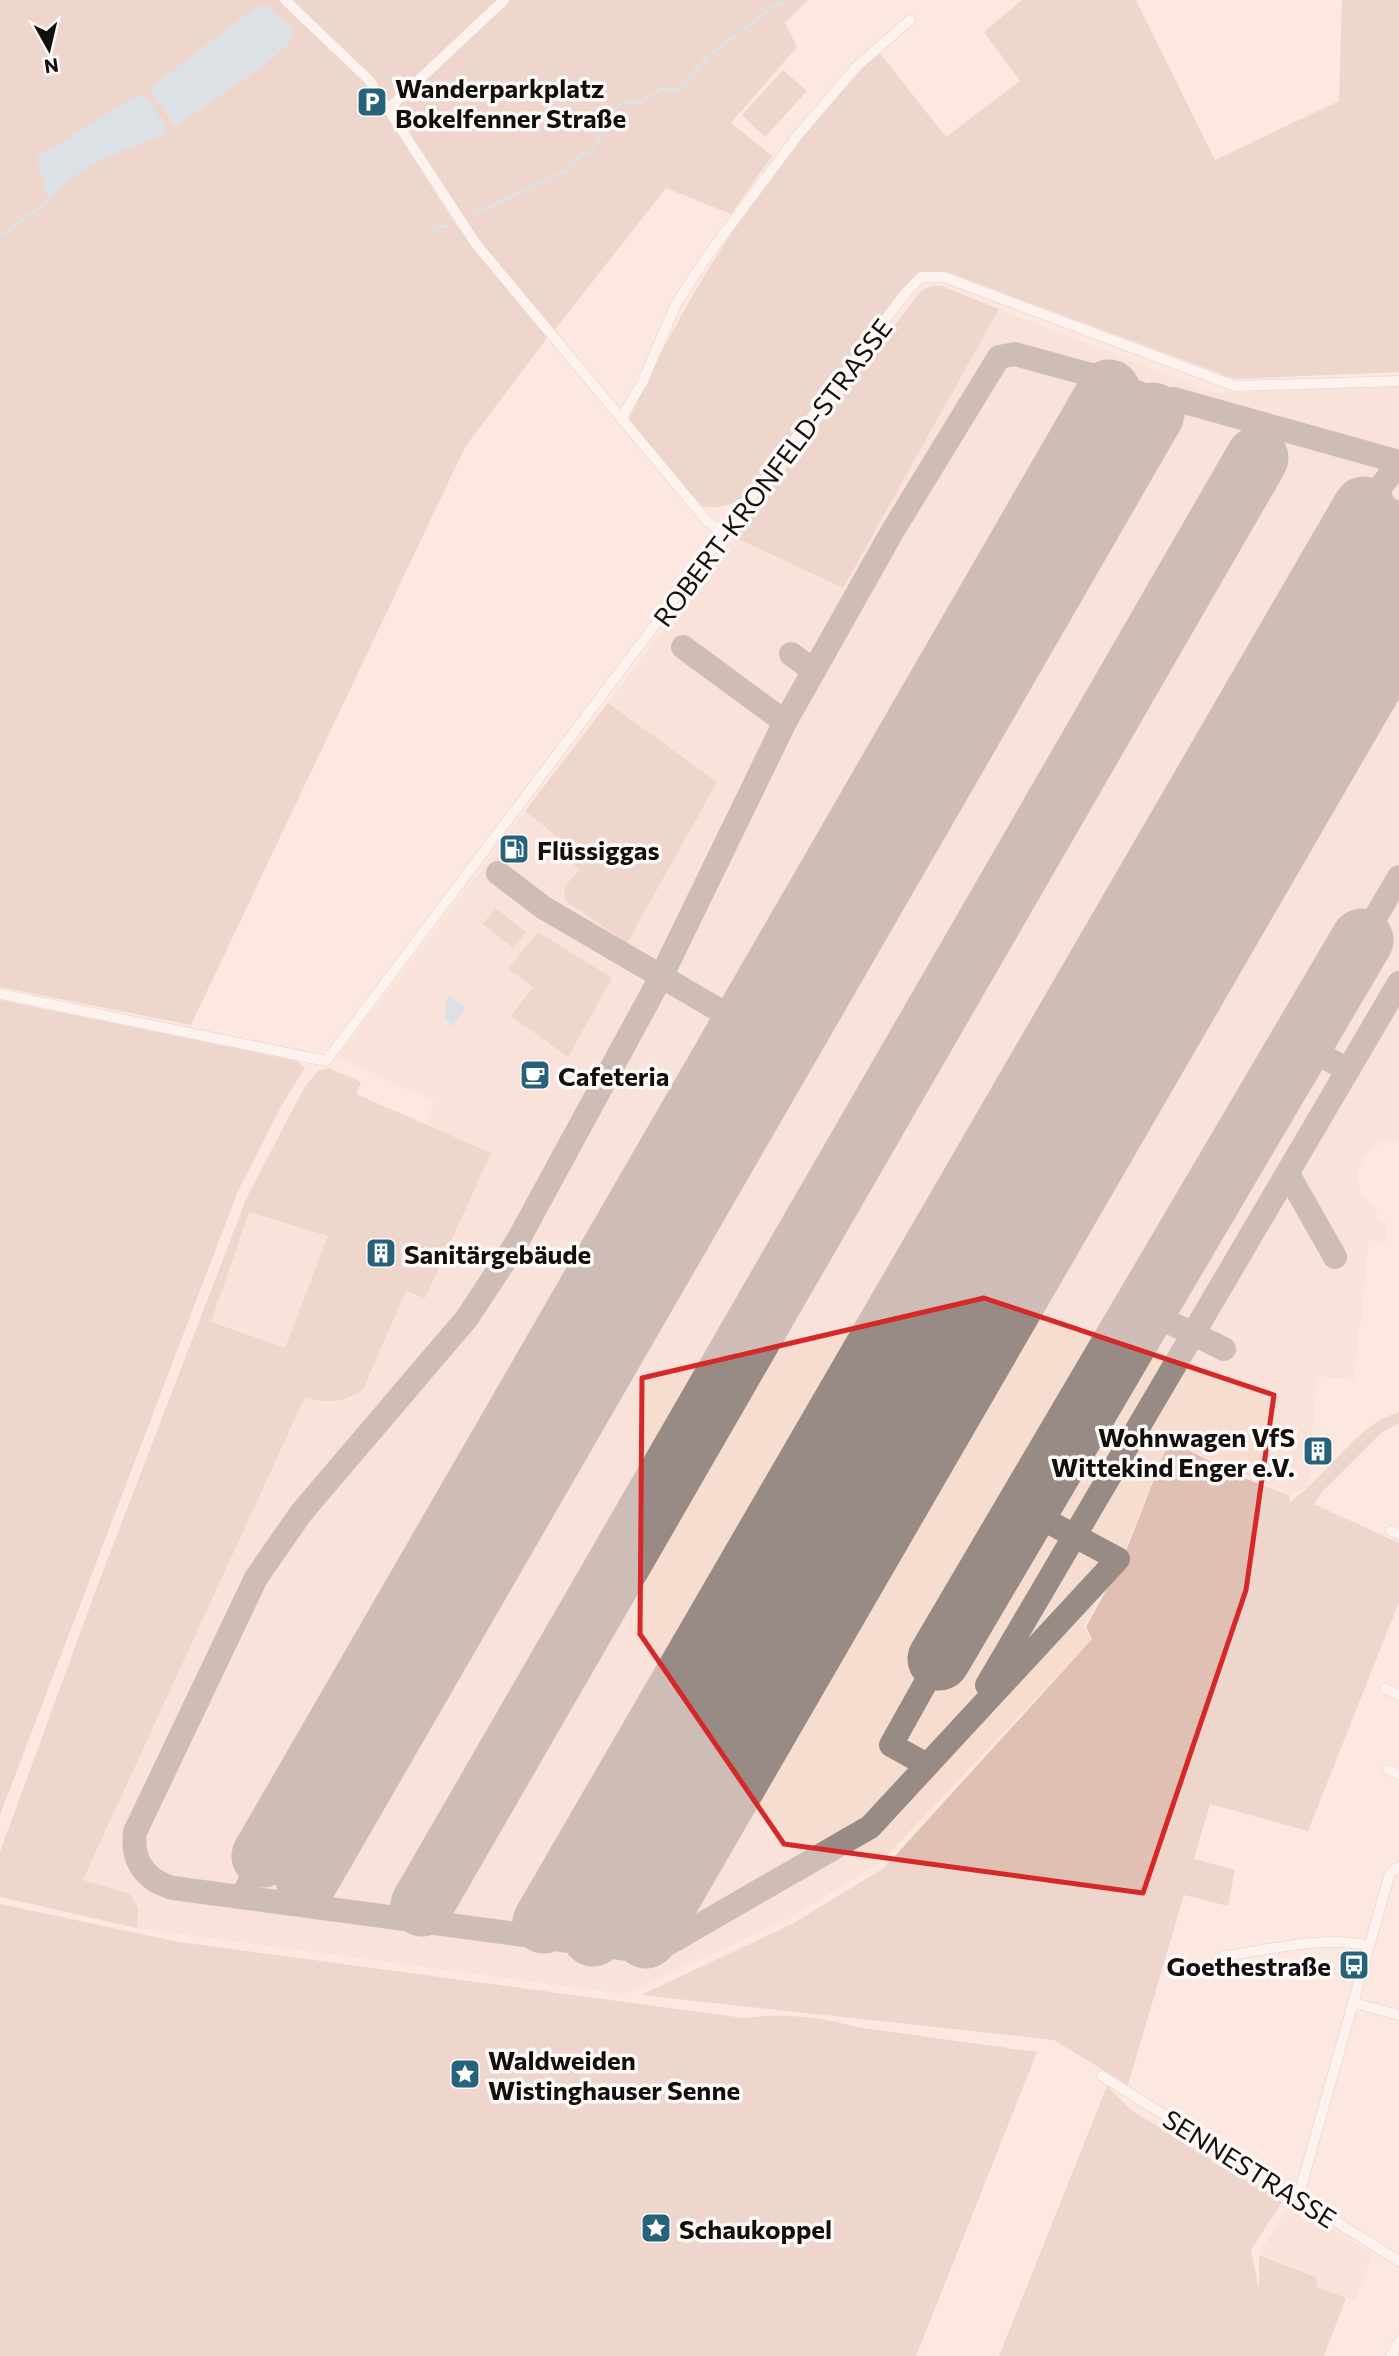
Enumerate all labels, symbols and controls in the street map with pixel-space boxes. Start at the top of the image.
north arrow [14,14,84,84]
text: N [43,54,60,79]
place label: Wanderparkplatz Bokelfenner Straße [395,72,626,133]
parking icon: Wanderparkplatz Bokelfenner Straße [355,85,389,119]
street label: ROBERT-KRONFELD-STRASSE [646,312,898,632]
fuel station icon: Flüssiggas [497,832,531,866]
place label: Flüssiggas [537,834,660,865]
cafe icon: Cafeteria [518,1058,552,1092]
place label: Cafeteria [558,1060,670,1091]
building icon: Sanitärgebäude [364,1236,398,1270]
place label: Sanitärgebäude [404,1238,591,1269]
place label: Wohnwagen VfS Wittekind Enger e.V. [1051,1421,1295,1482]
building icon: Wohnwagen VfS Wittekind Enger e.V. [1301,1434,1335,1468]
bus stop icon: Goethestraße [1337,1948,1371,1982]
place label: Goethestraße [1166,1950,1331,1981]
place label: Waldweiden Wistinghauser Senne [488,2044,740,2105]
place icon: Waldweiden Wistinghauser Senne [448,2057,482,2091]
street label: SENNESTRASSE [1158,2102,1342,2234]
place icon: Schaukoppel [639,2211,673,2245]
place label: Schaukoppel [679,2213,832,2244]

